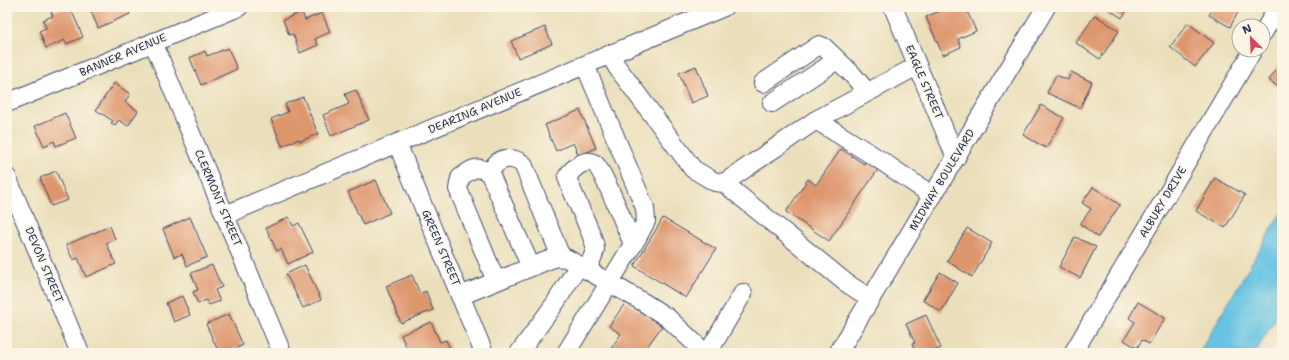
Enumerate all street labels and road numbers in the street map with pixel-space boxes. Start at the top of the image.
street label: BANNER AVENUE [77,30,169,80]
street label: EAGLE STREET [902,43,946,122]
street label: DEARING AVENUE [426,84,524,137]
street label: MIDWAY BOULEVARD [906,126,978,234]
street label: CLERMONT STREET [191,147,245,249]
street label: ALBURY DRIVE [1136,163,1190,241]
street label: GREEN STREET [418,207,464,289]
street label: DEVON STREET [21,225,67,306]

